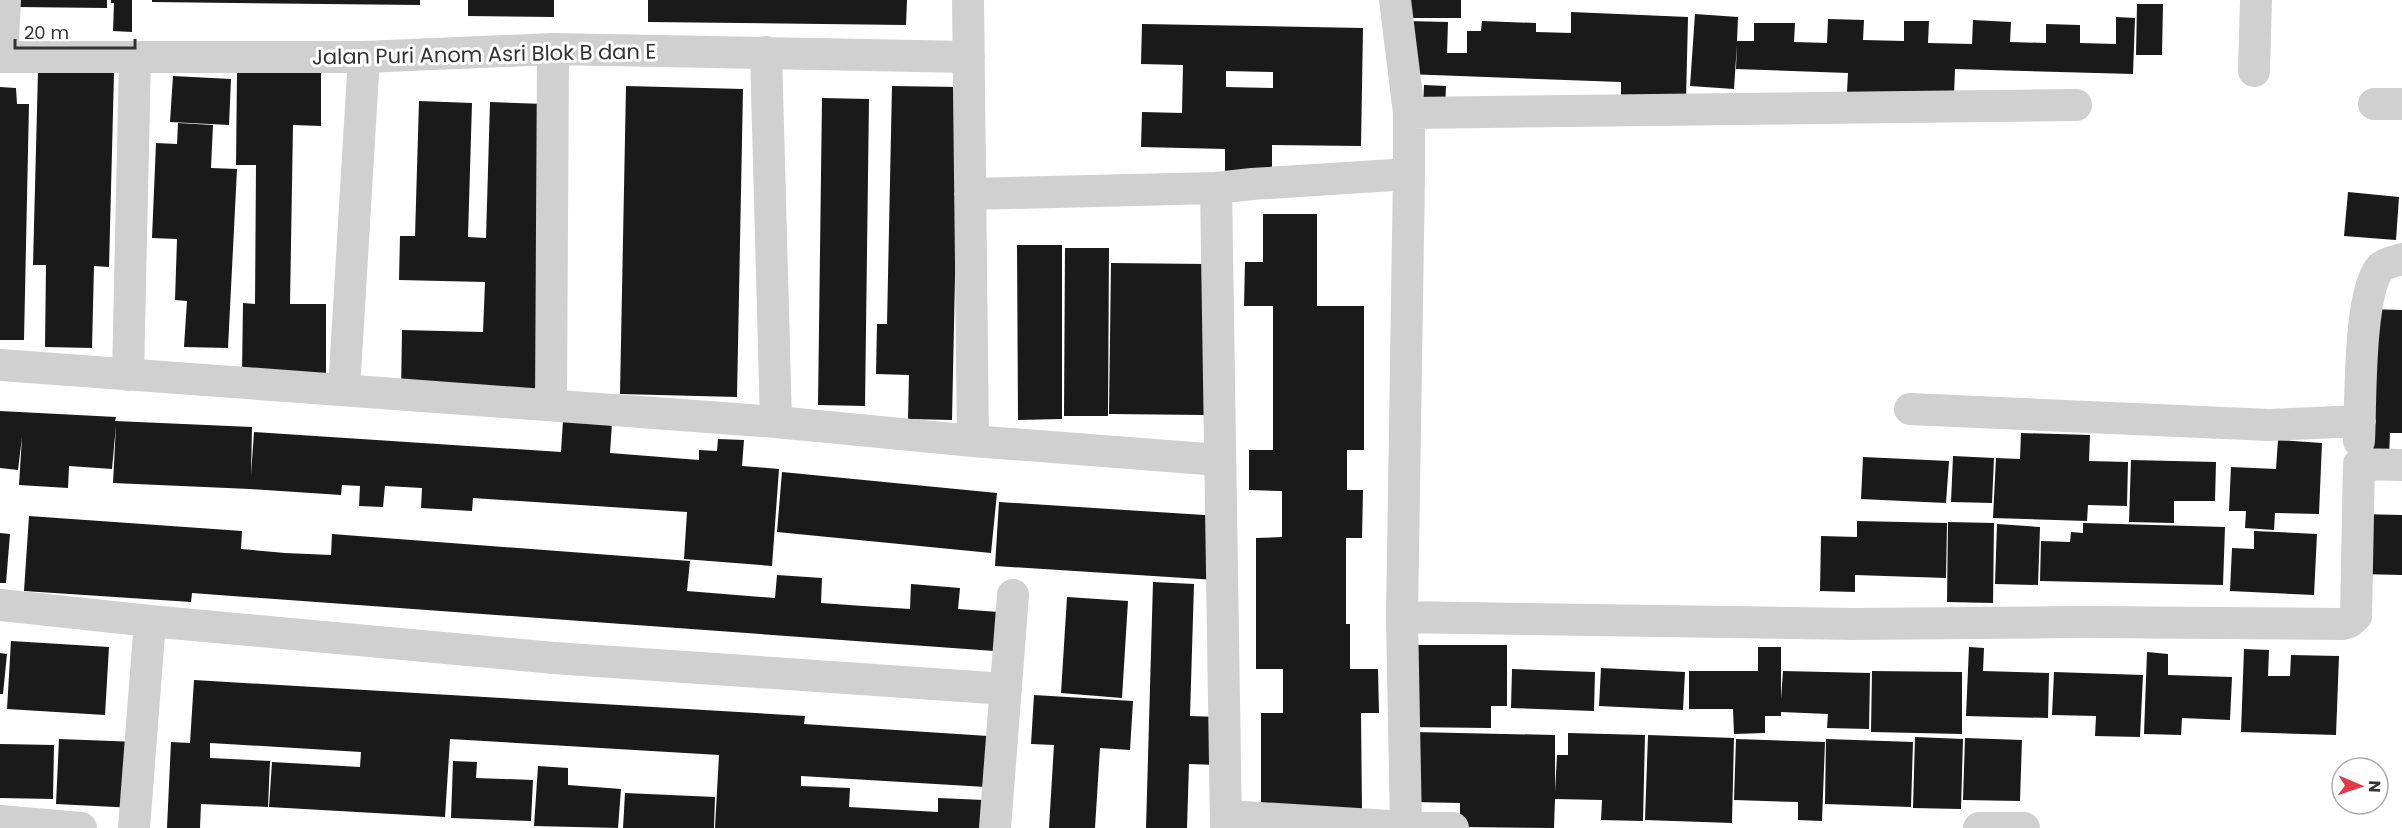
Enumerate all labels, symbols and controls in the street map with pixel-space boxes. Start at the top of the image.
scale bar [15,12,135,50]
text: 20 m [24,20,69,45]
street label: Jalan Puri Anom Asri Blok B dan E [312,36,656,72]
north arrow [2330,756,2390,816]
text: N [2363,780,2386,793]

